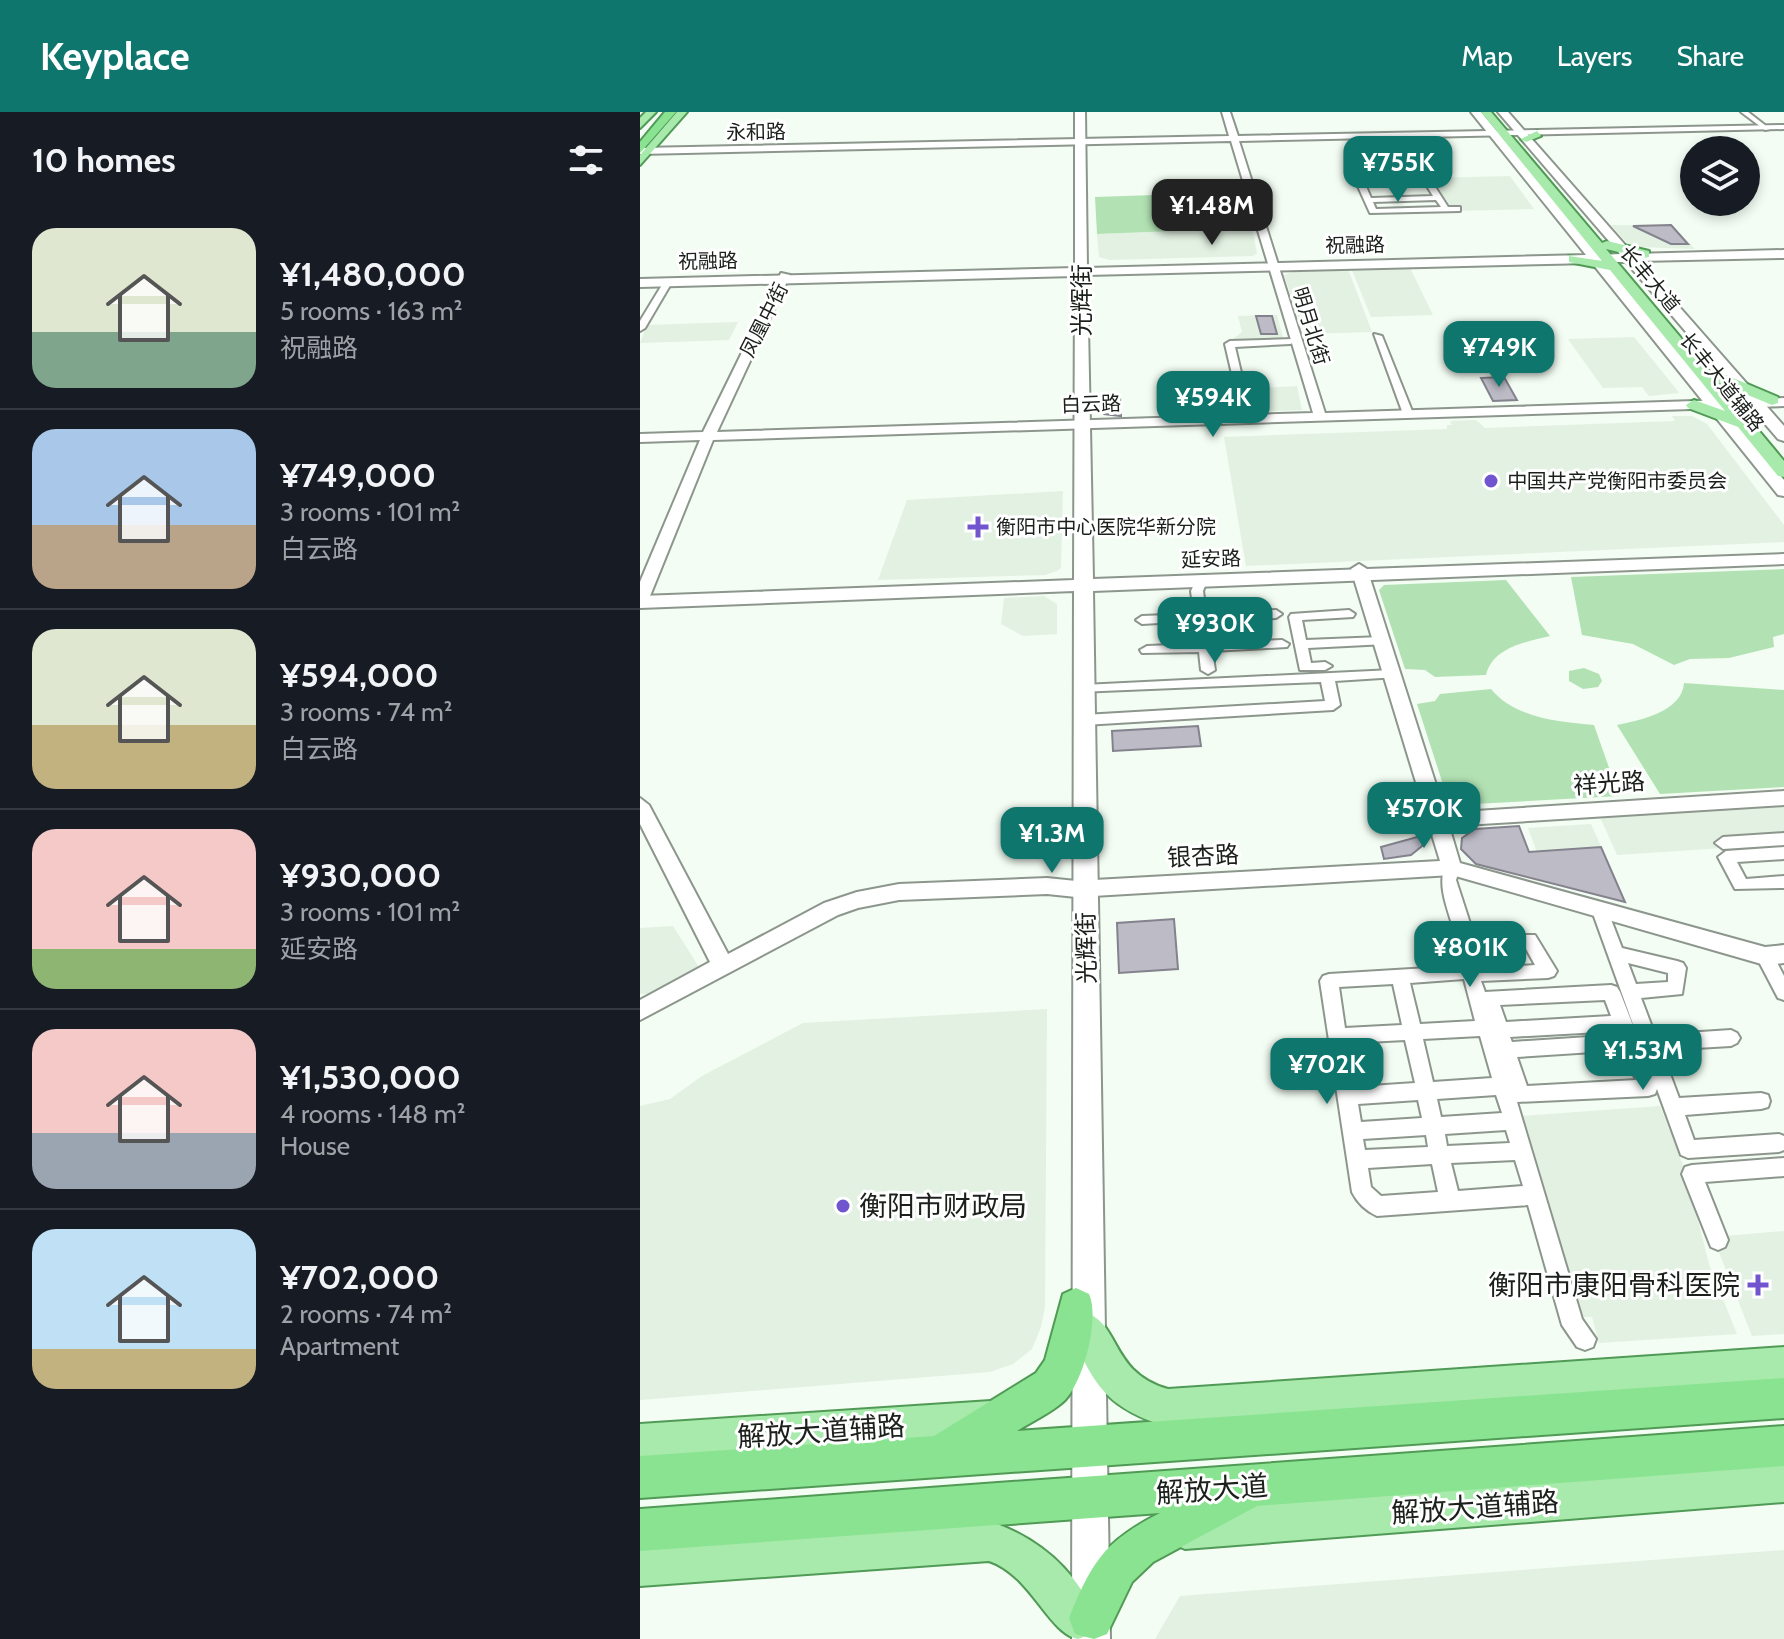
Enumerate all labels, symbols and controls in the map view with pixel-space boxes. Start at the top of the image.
text: Keyplace [40,33,190,80]
text: Map [1461,39,1513,73]
text: Layers [1557,39,1632,73]
text: Share [1676,39,1744,73]
street label: 永和路 [726,119,786,145]
pin: ¥755K [1342,136,1454,204]
map controls [1680,136,1760,216]
button: layers [1680,136,1760,216]
icon: filters [564,138,608,182]
text: 10 homes [32,139,176,181]
text: ¥755K [1361,146,1435,178]
pin: ¥1.48M [1147,179,1277,247]
text: ¥1.48M [1170,189,1254,221]
street label: 祝融路 [1325,232,1385,258]
street label: 长丰大道 [1615,241,1685,317]
street label: 祝融路 [678,248,738,274]
text: ¥1,480,000 [280,253,466,295]
icon: home [96,260,192,356]
street label: 光辉街 [1067,264,1096,336]
street label: 凤凰中街 [735,279,793,361]
street label: 明月北街 [1288,284,1334,368]
text: 5 rooms · 163 m² [280,295,462,327]
pin: ¥749K [1443,321,1555,389]
street label: 长丰大道辅路 [1675,328,1769,436]
text: ¥749K [1461,331,1537,363]
text: 祝融路 [280,332,358,364]
pin: ¥594K [1157,371,1269,439]
text: ¥594K [1175,381,1251,413]
street label: 白云路 [1061,391,1121,417]
text: ¥749,000 [280,454,436,496]
icon: home [96,461,192,557]
place label: 中国共产党衡阳市委员会 [1507,469,1727,493]
marker: 中国共产党衡阳市委员会 [1482,472,1500,490]
text: 3 rooms · 101 m² [280,496,460,528]
place label: 衡阳市中心医院华新分院 [996,515,1216,539]
marker: 衡阳市中心医院华新分院 [967,516,989,538]
text: 白云路 [280,533,358,565]
street label: 延安路 [1181,546,1241,572]
pin: ¥930K [1159,597,1271,665]
text: ¥930K [1176,607,1255,639]
text: ¥594,000 [280,654,439,696]
icon: home [96,661,192,757]
text: 3 rooms · 74 m² [280,696,452,728]
text: 白云路 [280,733,358,765]
street label: 祥光路 [1572,766,1646,800]
pin: ¥570K [1368,782,1480,850]
text: ¥570K [1385,792,1463,824]
pin: ¥1.3M [996,807,1108,875]
text: ¥1.3M [1019,817,1085,849]
street label: 银杏路 [1166,840,1240,872]
text: ¥930,000 [280,854,441,896]
icon: home [96,861,192,957]
text: 3 rooms · 101 m² [280,896,460,928]
street label: 光辉街 [1071,912,1101,984]
pin: ¥801K [1414,921,1526,989]
text: ¥801K [1432,931,1508,963]
text: 延安路 [280,933,358,965]
pin: ¥1.53M [1578,1024,1708,1092]
text: ¥1.53M [1603,1034,1683,1066]
pin: ¥702K [1271,1038,1383,1106]
text: ¥702K [1288,1048,1366,1080]
text: ¥1,530,000 [280,1056,461,1098]
icon: home [96,1061,192,1157]
text: 4 rooms · 148 m² [280,1098,465,1130]
text: House [280,1130,350,1162]
place label: 衡阳市财政局 [859,1189,1027,1223]
marker: 衡阳市财政局 [834,1197,852,1215]
text: ¥702,000 [280,1256,439,1298]
icon: home [96,1261,192,1357]
place label: 衡阳市康阳骨科医院 [1488,1268,1740,1302]
marker: 衡阳市康阳骨科医院 [1747,1274,1769,1296]
text: 2 rooms · 74 m² [280,1298,452,1330]
text: Apartment [280,1330,399,1362]
street label: 解放大道辅路 [736,1408,906,1454]
street label: 解放大道 [1155,1468,1269,1510]
street label: 解放大道辅路 [1390,1484,1560,1530]

